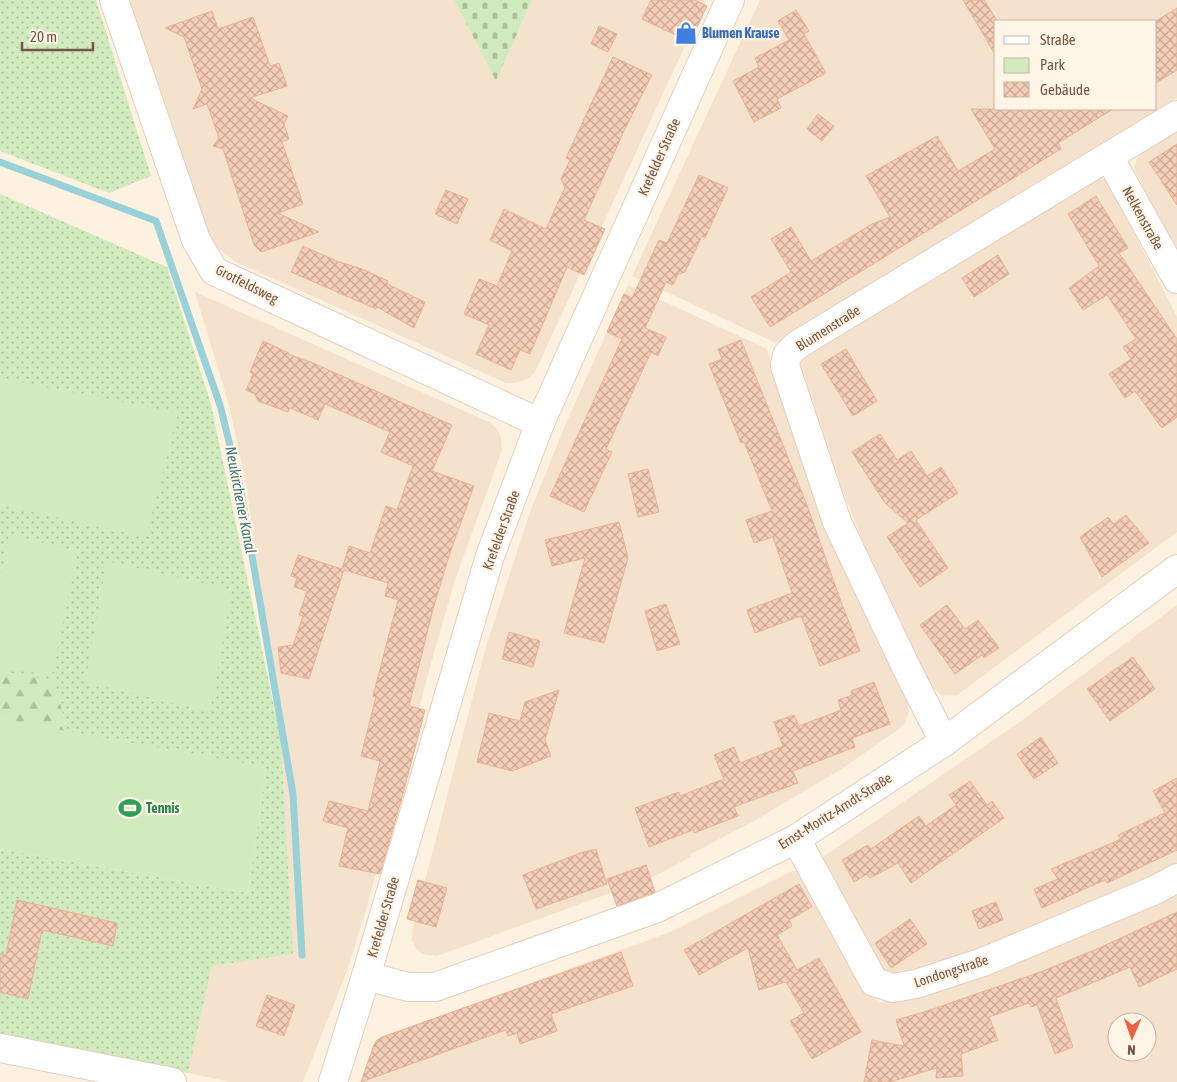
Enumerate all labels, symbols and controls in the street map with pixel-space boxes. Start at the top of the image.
scale bar [22,20,94,52]
shop icon: Blumen Krause [673,20,699,46]
legend [994,20,1157,110]
place label: Blumen Krause [702,25,780,41]
text: 20 m [30,28,57,45]
text: Straße [1040,31,1076,48]
text: Park [1040,56,1065,73]
text: Gebäude [1040,81,1090,98]
street label: Krefelder Straße [635,116,683,198]
street label: Nelkenstraße [1119,184,1167,252]
street label: Grotfeldsweg [213,261,281,307]
street label: Blumenstraße [793,302,863,354]
water label: Neukirchener Kanal [222,445,260,555]
street label: Krefelder Straße [479,488,523,572]
street label: Ernst-Moritz-Arndt-Straße [775,770,895,852]
sports icon: Tennis [117,795,143,821]
place label: Tennis [146,800,179,816]
street label: Krefelder Straße [364,875,402,959]
street label: Londongstraße [912,951,990,991]
north arrow [1107,1012,1157,1062]
text: N [1127,1042,1136,1058]

